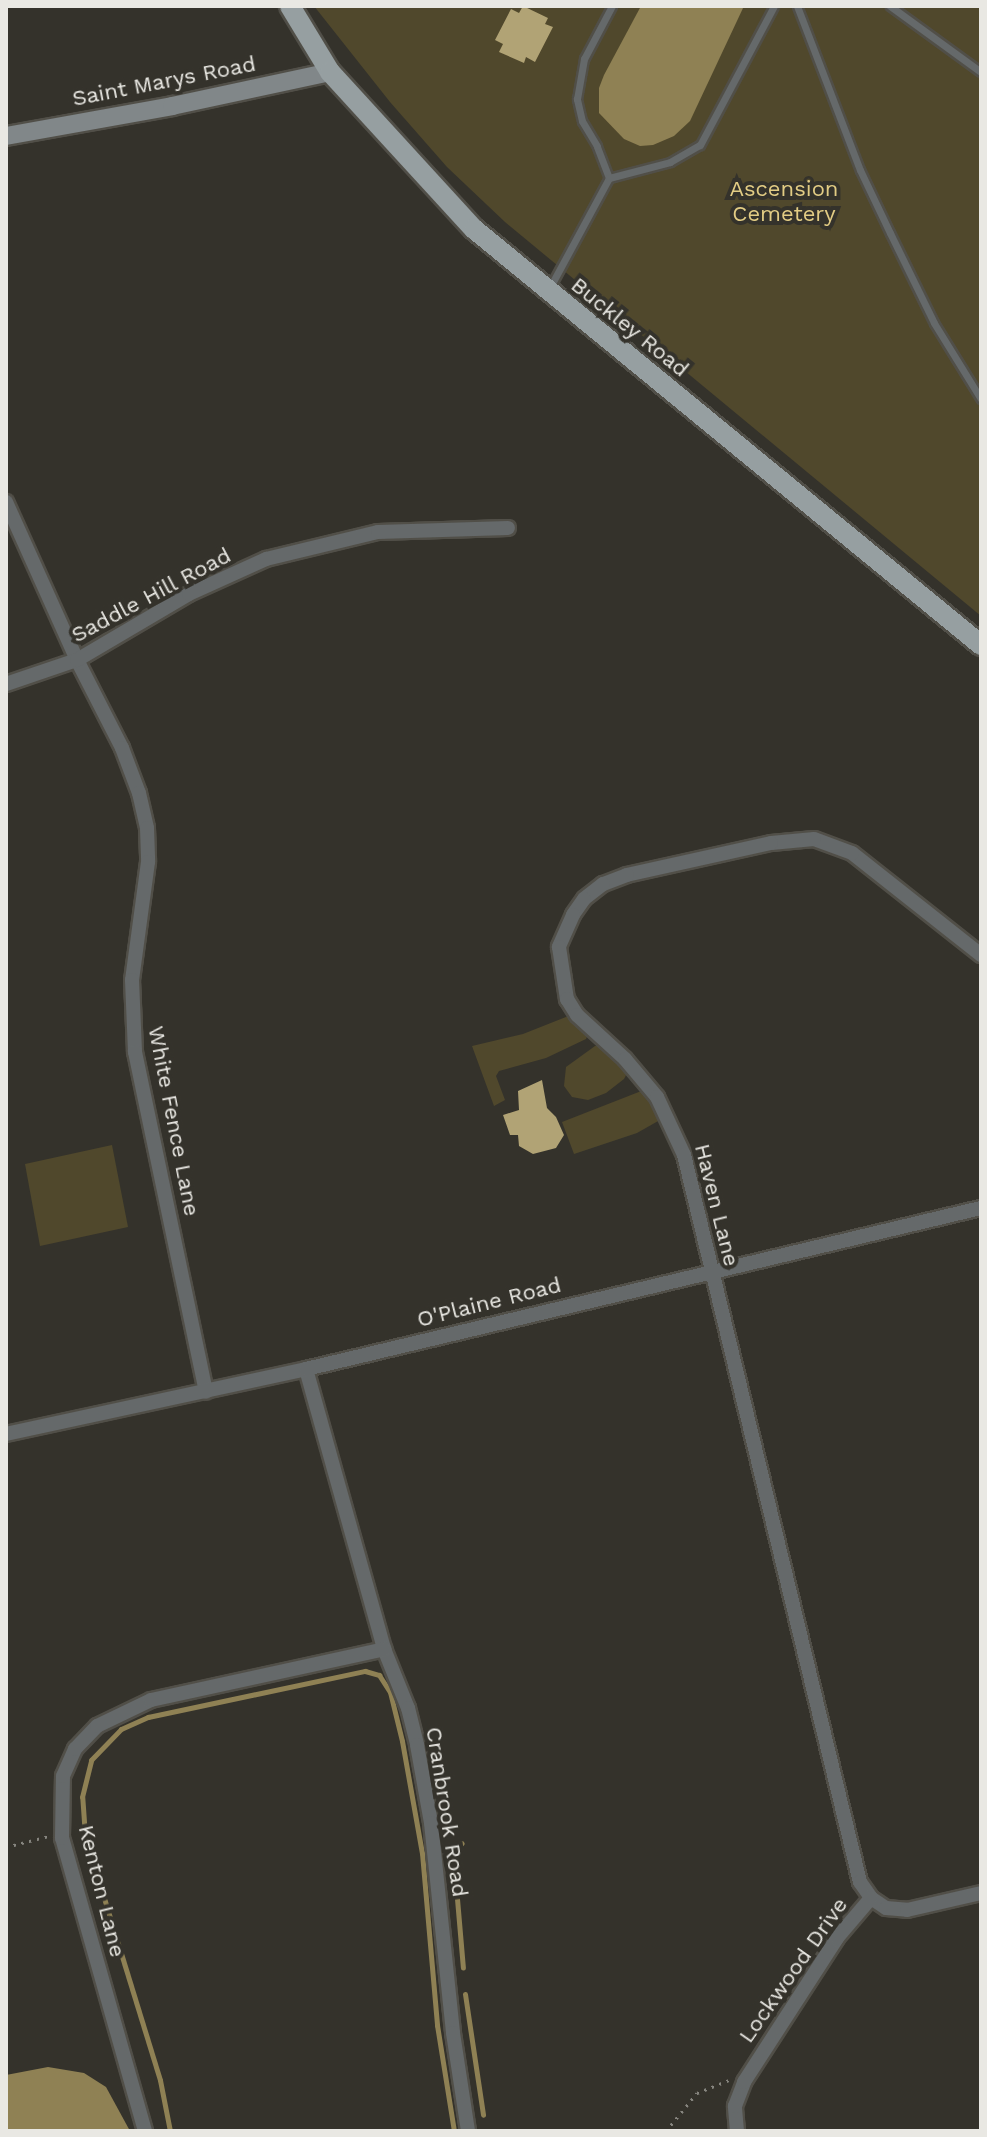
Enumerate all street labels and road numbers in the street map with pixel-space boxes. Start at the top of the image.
street label: Saint Marys Road [70,50,258,112]
street label: Buckley Road [566,271,694,383]
street label: Saddle Hill Road [66,542,236,648]
street label: White Fence Lane [143,1024,205,1218]
street label: Haven Lane [689,1141,745,1269]
street label: O'Plaine Road [414,1271,564,1333]
street label: Cranbrook Road [420,1725,474,1899]
street label: Kenton Lane [73,1822,131,1960]
street label: Lockwood Drive [733,1892,853,2048]

